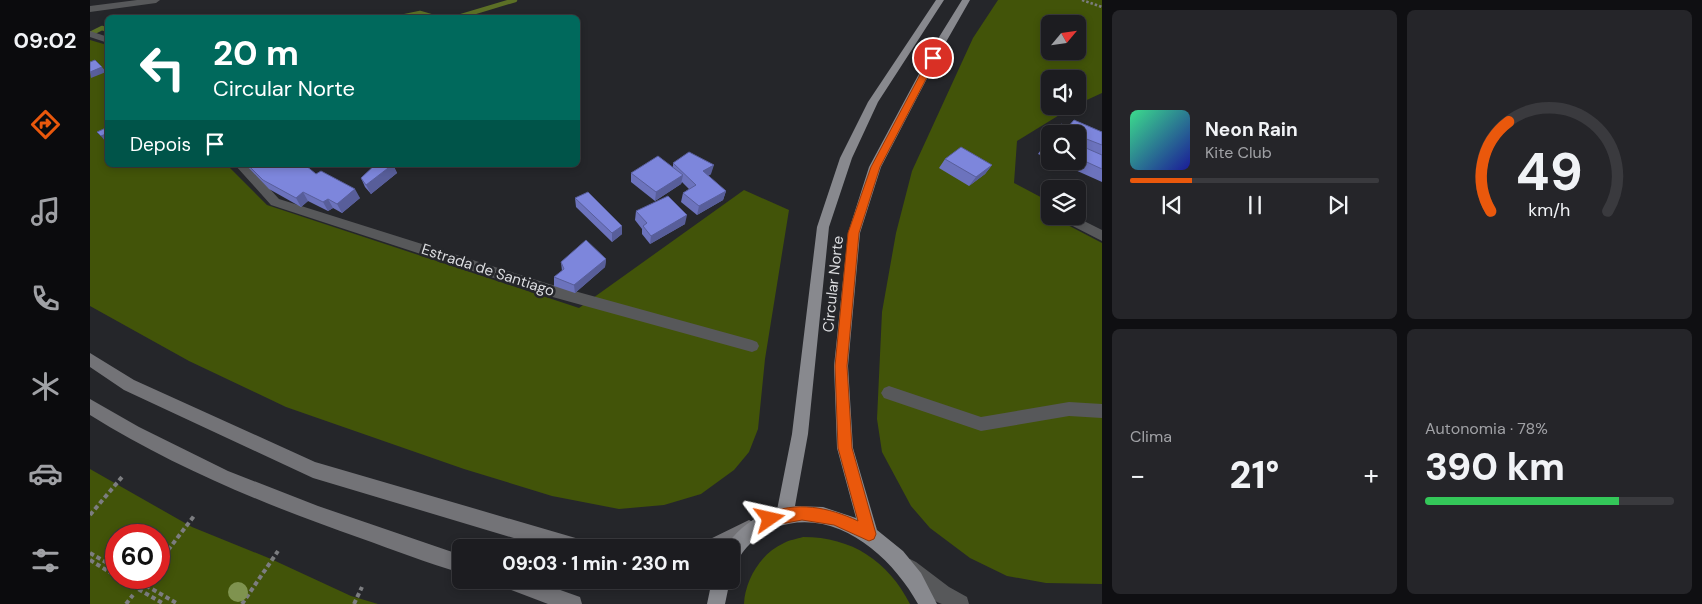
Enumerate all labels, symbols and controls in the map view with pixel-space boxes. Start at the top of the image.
north arrow [1041,15,1086,60]
map controls [1041,15,1086,225]
text: 09:02 [13,26,77,55]
text: 20 m [213,30,299,76]
icon: left [130,35,195,100]
pin [912,37,954,79]
icon: arrive [919,44,947,72]
button: sound [1041,70,1086,115]
text: Circular Norte [213,74,355,103]
icon: directions [28,107,63,142]
text: Neon Rain [1205,117,1298,142]
button: search [1041,125,1086,170]
icon: arrive [201,130,229,158]
text: Depois [130,132,191,157]
text: 49 [1516,138,1583,206]
text: Kite Club [1205,142,1272,163]
button: layers [1041,180,1086,225]
icon: previous [1158,191,1186,219]
icon: pause [1241,191,1269,219]
icon: next [1324,191,1352,219]
icon: music [28,194,63,229]
text: km/h [1528,198,1571,222]
street label: Circular Norte [818,235,848,333]
street label: Estrada de Santiago [419,239,557,301]
icon: phone [28,281,63,316]
icon: climate [28,369,63,404]
text: Autonomia · 78% [1425,418,1548,439]
text: Clima [1130,426,1172,447]
text: 390 km [1425,442,1565,492]
text: 21° [1230,450,1279,500]
icon: car [28,456,63,491]
text: − [1130,457,1145,494]
text: + [1364,457,1379,494]
position arrow [743,492,795,544]
speed limit sign: 60 [105,524,170,589]
icon: filters [28,543,63,578]
text: 09:03 · 1 min · 230 m [502,551,690,576]

